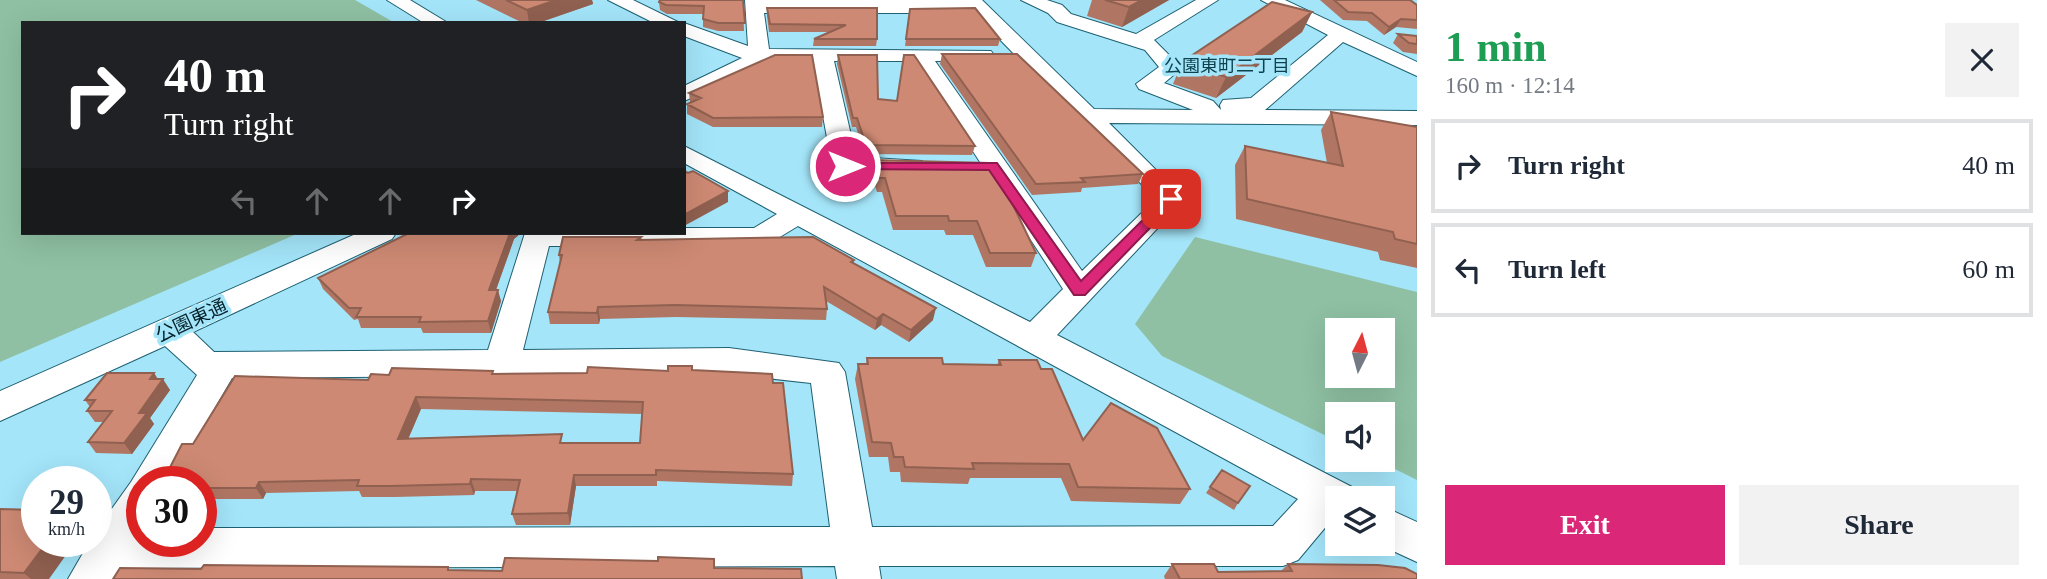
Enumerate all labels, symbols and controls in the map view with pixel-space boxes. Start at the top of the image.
button: close [1945,23,2019,97]
text: 1 min [1445,24,1547,70]
text: 40 m [164,48,266,103]
icon: right [49,49,140,140]
district label: 公園東町二丁目 [1164,56,1290,76]
text: 160 m · 12:14 [1445,73,1575,98]
text: Turn right [164,106,294,142]
position arrow [808,129,882,203]
icon: right [1449,147,1487,185]
text: Turn right [1508,151,1625,180]
text: 40 m [1962,151,2015,180]
pin [1141,169,1201,229]
icon: arrive [1152,180,1190,218]
icon: left [225,182,263,220]
icon: ahead [298,182,336,220]
icon: ahead [371,182,409,220]
icon: right [444,182,482,220]
icon: left [1449,251,1487,289]
text: Turn left [1508,255,1606,284]
text: 60 m [1962,255,2015,284]
street label: 公園東通 [152,295,230,346]
north arrow [1325,318,1395,388]
map controls [1325,318,1395,556]
button: sound [1325,402,1395,472]
speed limit sign: 30 [126,466,217,557]
text: 29 [49,483,84,522]
button: Exit [1445,485,1725,565]
button: Share [1739,485,2019,565]
button: layers [1325,486,1395,556]
text: km/h [48,519,85,539]

